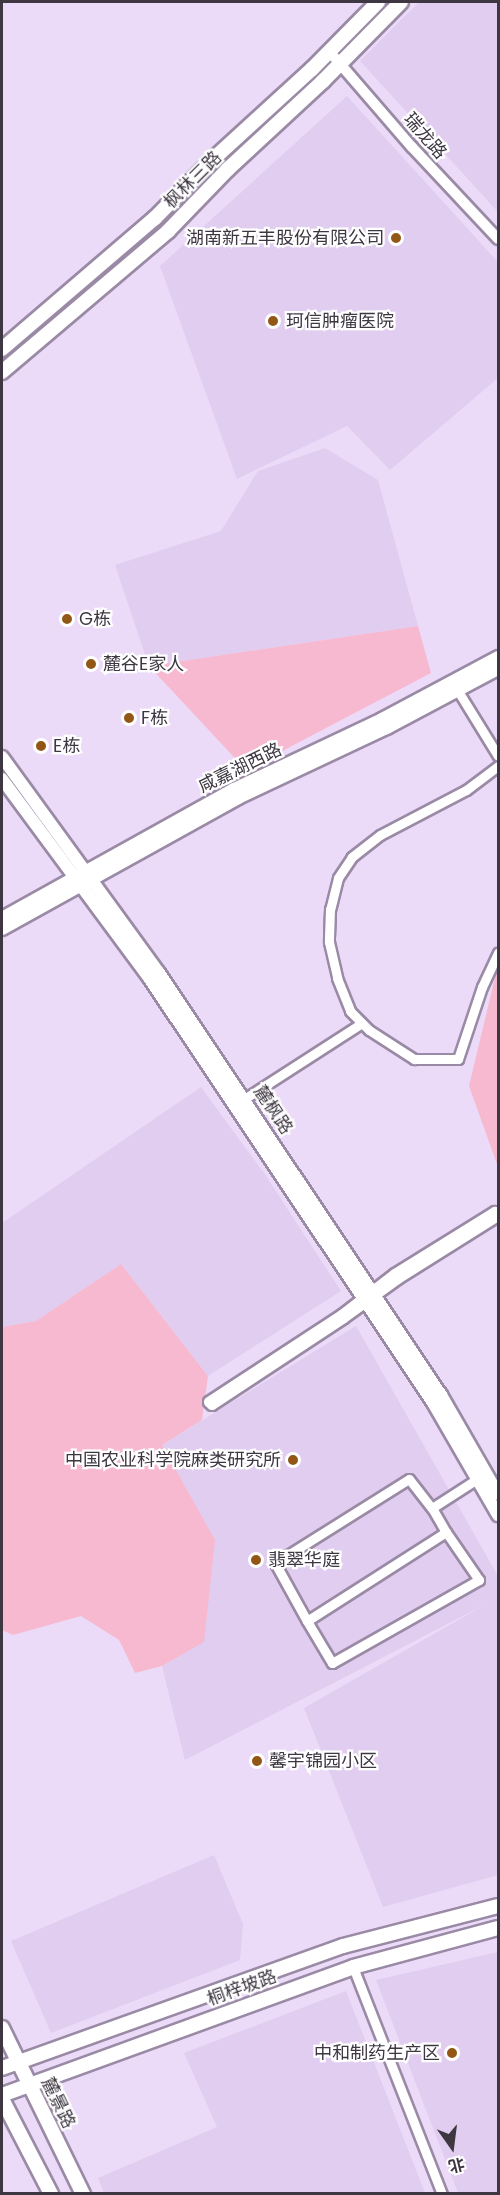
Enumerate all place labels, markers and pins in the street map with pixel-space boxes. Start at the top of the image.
place label: 湖南新五丰股份有限公司 [186,227,384,249]
marker: 湖南新五丰股份有限公司 [389,231,403,245]
place label: 珂信肿瘤医院 [286,310,394,332]
marker: 珂信肿瘤医院 [264,312,282,330]
place label: G栋 [79,608,111,630]
marker: G栋 [60,612,74,626]
place label: 麓谷E家人 [103,653,184,675]
marker: 麓谷E家人 [84,657,98,671]
place label: F栋 [141,707,168,729]
marker: F栋 [122,711,136,725]
place label: E栋 [53,735,80,757]
marker: E栋 [34,739,48,753]
place label: 中国农业科学院麻类研究所 [65,1449,281,1471]
marker: 中国农业科学院麻类研究所 [286,1453,300,1467]
place label: 翡翠华庭 [268,1549,340,1571]
marker: 翡翠华庭 [249,1553,263,1567]
place label: 馨宇锦园小区 [269,1750,377,1772]
marker: 馨宇锦园小区 [250,1754,264,1768]
place label: 中和制药生产区 [314,2042,440,2064]
marker: 中和制药生产区 [445,2046,459,2060]

